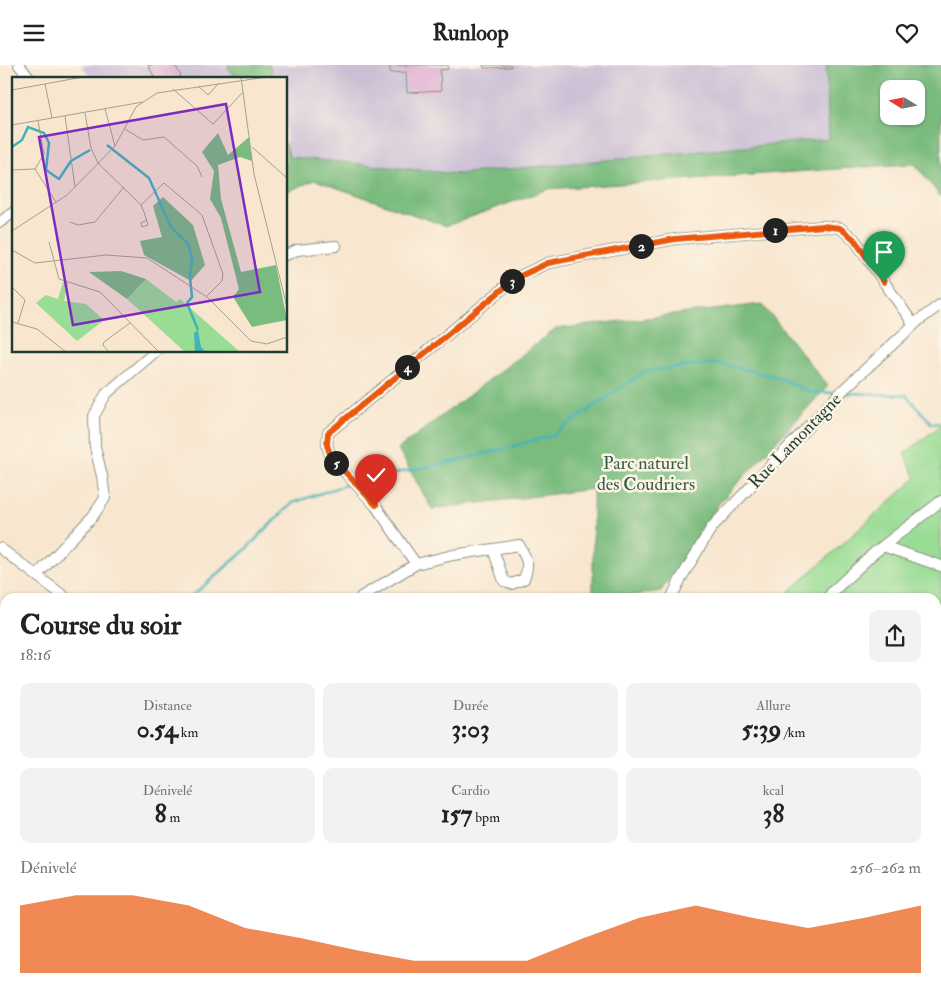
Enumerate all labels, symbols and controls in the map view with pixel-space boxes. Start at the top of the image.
icon: menu [20,19,48,47]
text: Runloop [432,19,509,47]
icon: heart [893,19,921,47]
inset map [12,77,288,353]
north arrow [880,80,925,125]
map controls [880,80,925,125]
pin: 1 [762,217,788,243]
text: 1 [773,222,778,239]
pin [863,231,905,282]
pin: 2 [628,233,654,259]
text: 2 [638,238,645,255]
icon: arrive [870,238,898,266]
pin: 3 [500,269,524,293]
text: 3 [510,273,515,290]
pin: 4 [394,355,420,379]
text: 4 [404,359,411,376]
street label: Rue Lamontagne [744,388,847,494]
pin: 5 [324,451,348,475]
park label: Parc naturel des Coudriers [597,452,695,496]
pin [355,454,397,505]
text: 5 [333,455,340,472]
icon: check [362,461,390,489]
text: Course du soir [20,608,181,643]
button: share [869,610,921,662]
text: 18:16 [20,645,51,665]
text: Distance [143,697,192,714]
text: Durée [453,697,488,714]
text: Allure [756,697,791,714]
text: 0.54 [137,714,178,745]
text: 3:03 [451,714,490,745]
text: 5:39 [742,714,781,745]
text: km [178,724,198,741]
text: /km [781,724,805,741]
text: Dénivelé [143,782,192,799]
text: Cardio [451,782,490,799]
text: kcal [763,782,784,799]
text: 8 [155,799,166,830]
text: 157 [441,799,472,830]
text: 38 [763,799,784,830]
text: m [166,809,180,826]
text: bpm [472,809,500,826]
text: Dénivelé [20,858,76,878]
text: 256–262 m [850,858,921,878]

